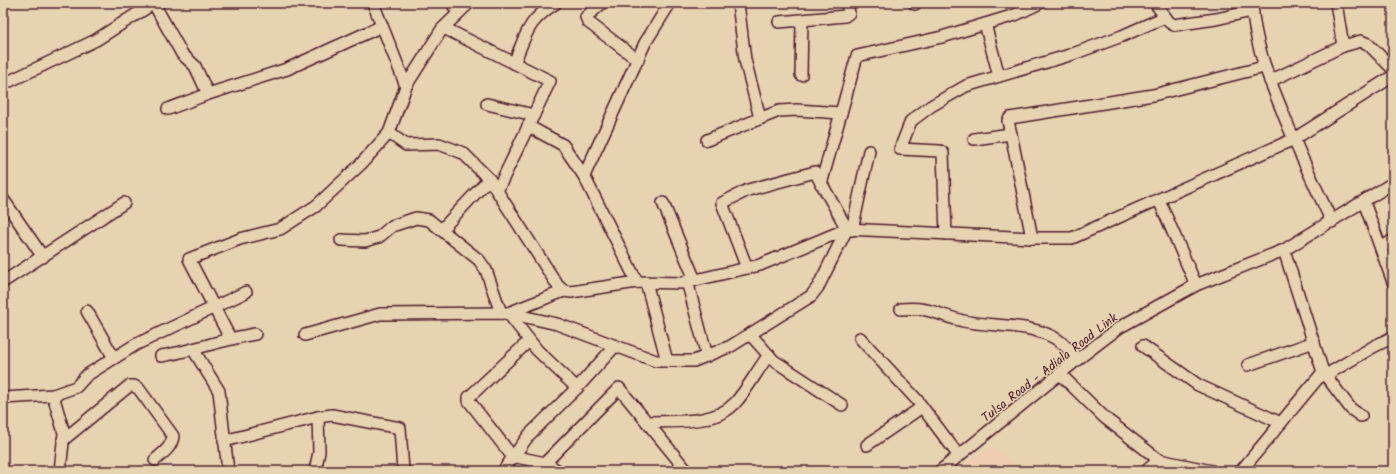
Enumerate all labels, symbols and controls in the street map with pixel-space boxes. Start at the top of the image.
street label: Tulsa Road - Adiala Road Link [977,308,1123,428]

